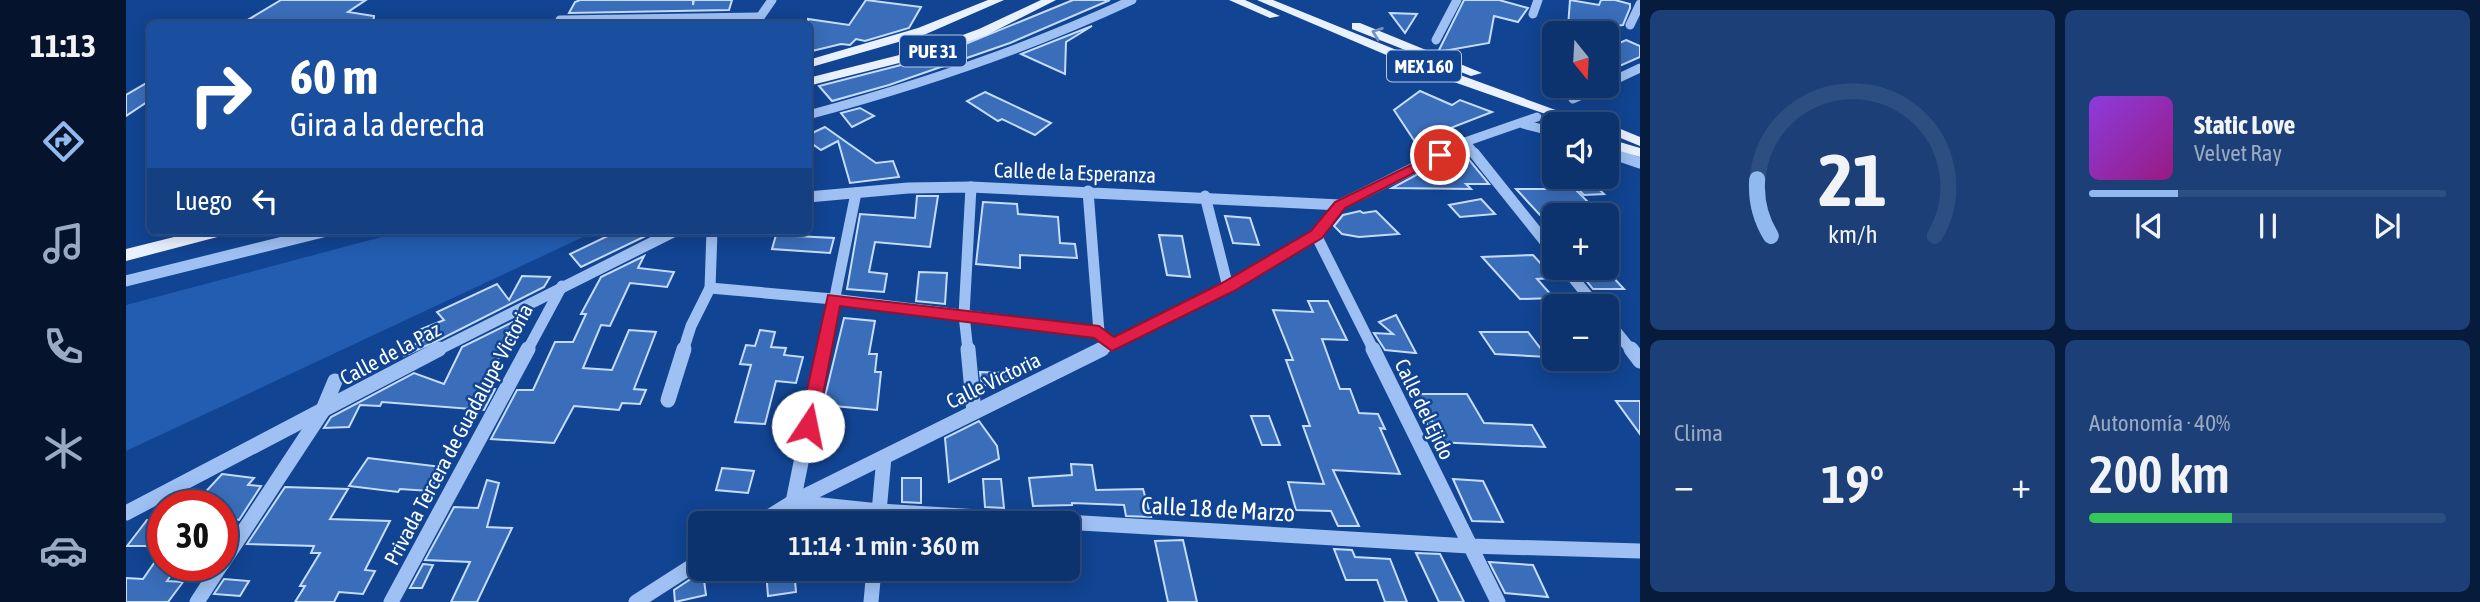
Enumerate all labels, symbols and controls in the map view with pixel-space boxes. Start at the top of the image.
north arrow [1542,21,1619,98]
map controls [1542,21,1619,371]
text: 11:13 [30,27,96,64]
one-way arrow [1372,28,1384,42]
road number: PUE 31 [900,36,966,66]
text: 60 m [290,48,378,104]
icon: right [175,49,266,140]
road number: MEX 160 [1387,50,1461,82]
text: Gira a la derecha [290,106,485,143]
text: Static Love [2194,110,2295,140]
button: sound [1542,112,1619,189]
icon: directions [39,117,88,166]
pin [1410,125,1470,185]
icon: arrive [1421,136,1459,174]
text: 21 [1818,139,1887,222]
text: Velvet Ray [2194,140,2282,166]
street label: Calle de la Esperanza [994,157,1156,187]
icon: left [246,182,284,220]
text: Luego [175,186,232,216]
button: + [1542,203,1619,280]
icon: previous [2130,207,2168,245]
icon: pause [2249,207,2287,245]
icon: next [2368,207,2406,245]
icon: music [39,219,88,268]
text: km/h [1828,220,1877,248]
button: − [1542,294,1619,371]
street label: Privada Tercera de Guadalupe Victoria [379,299,537,569]
street label: Calle de la Paz [336,316,445,389]
icon: phone [39,322,88,371]
street label: Calle Victoria [942,347,1044,413]
street label: Calle del Ejido [1390,355,1460,463]
position arrow [771,389,845,463]
text: Autonomía · 40% [2089,410,2230,436]
text: Clima [1674,420,1723,446]
icon: climate [39,424,88,473]
text: 200 km [2089,444,2230,504]
text: 19° [1821,454,1884,514]
text: − [1674,463,1694,506]
text: + [2011,463,2031,506]
speed limit sign: 30 [147,490,238,581]
street label: Calle 18 de Marzo [1140,491,1296,527]
icon: car [39,526,88,575]
text: 11:14 · 1 min · 360 m [789,531,979,561]

